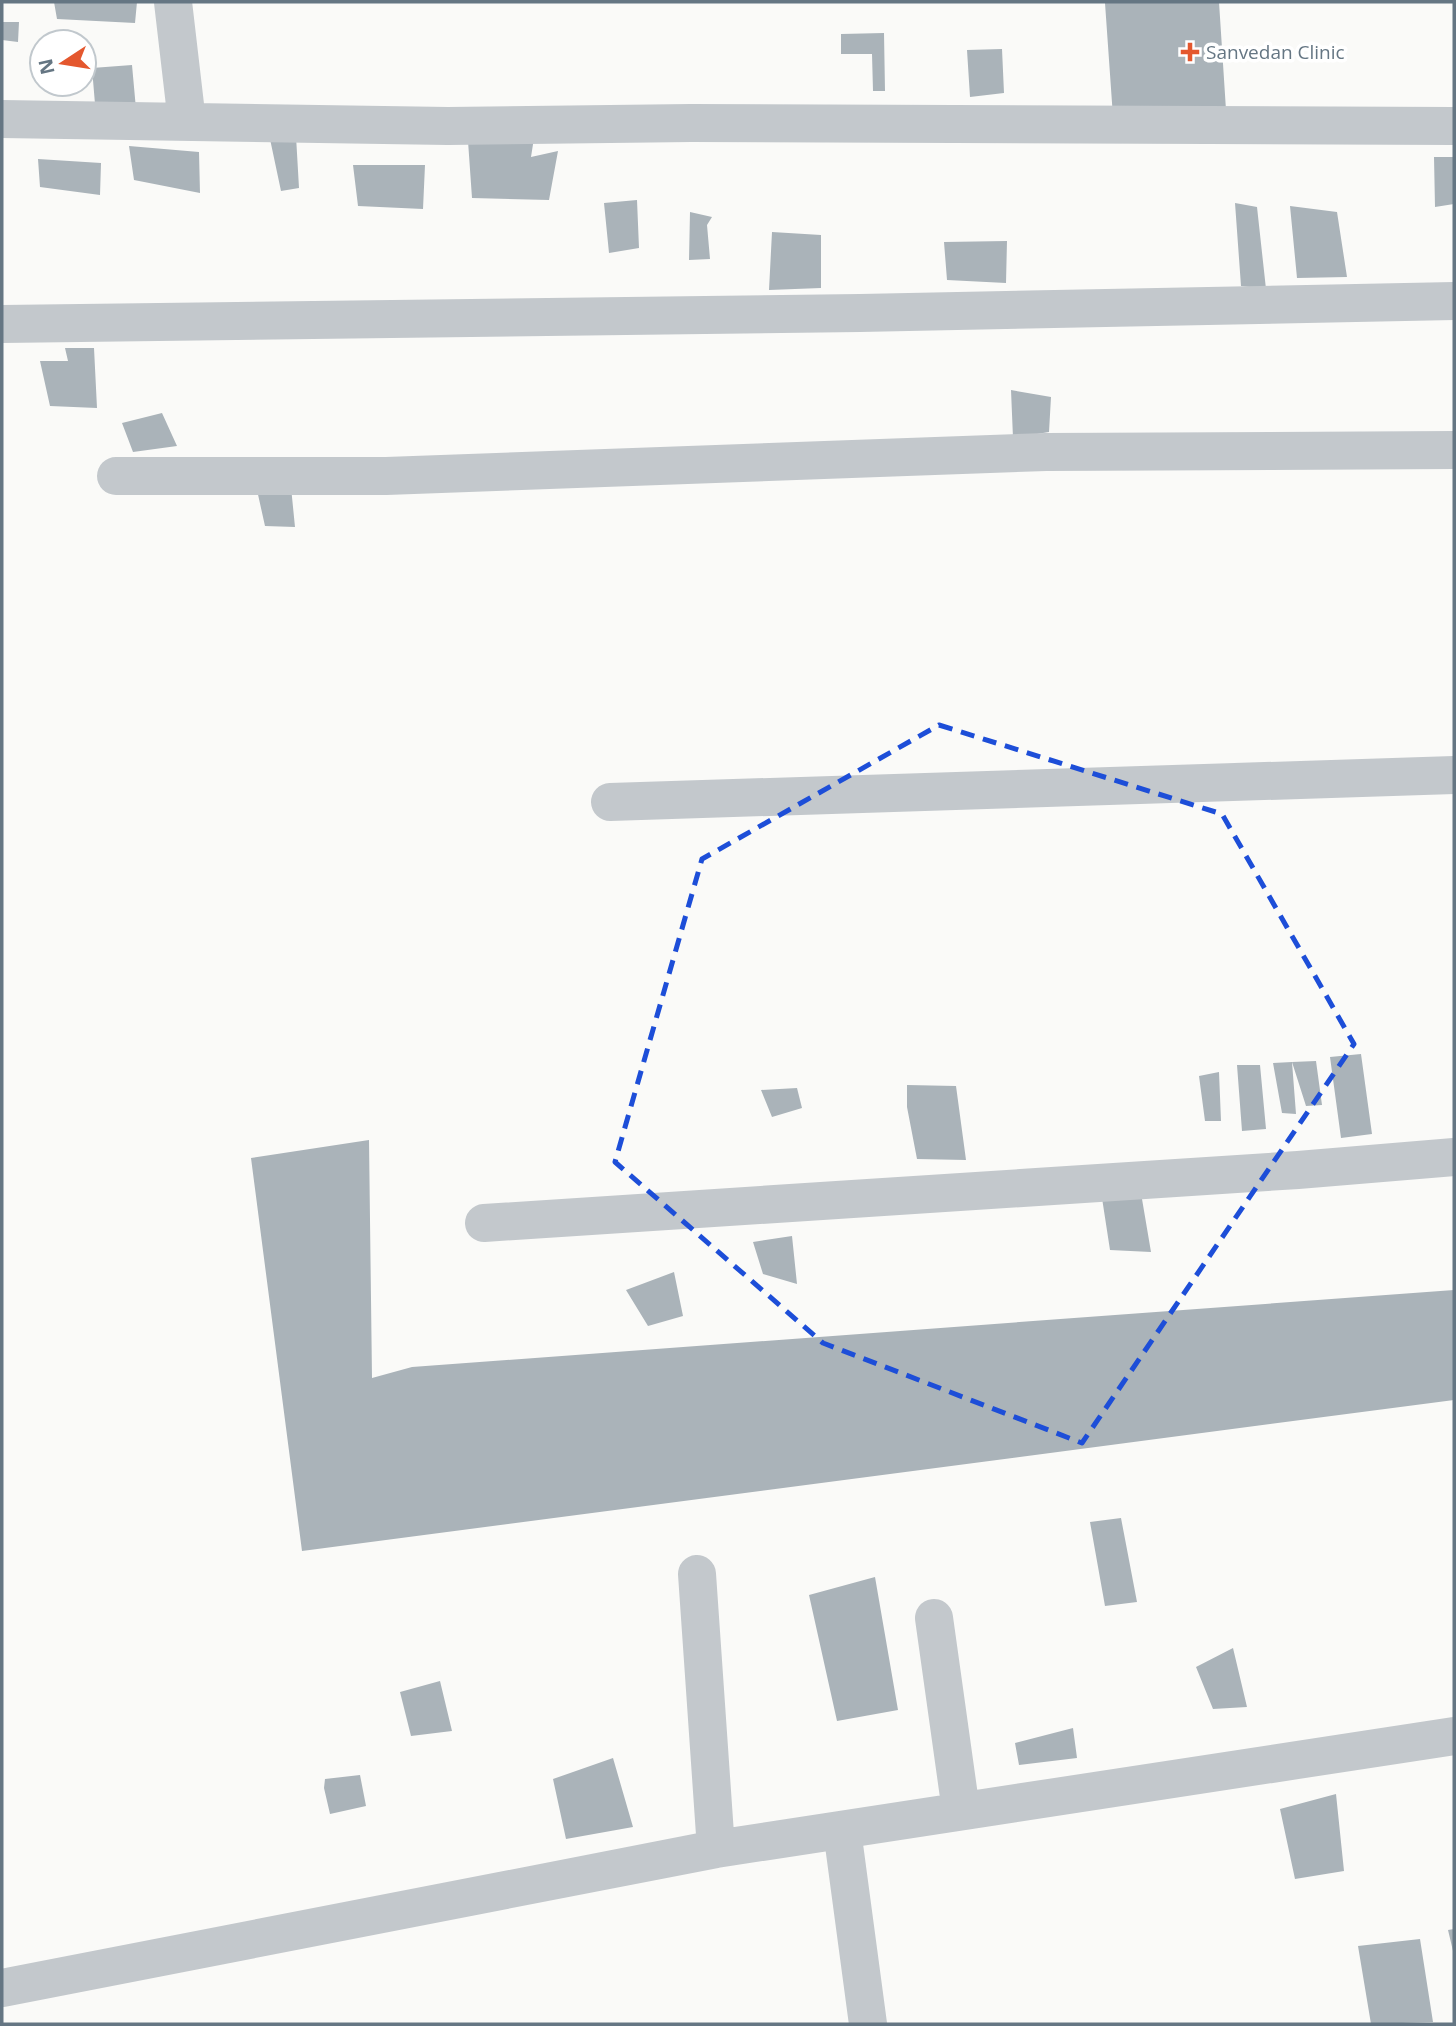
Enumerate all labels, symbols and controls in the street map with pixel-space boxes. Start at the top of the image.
north arrow [28,28,98,98]
place label: Sanvedan Clinic [1206,39,1345,65]
marker: Sanvedan Clinic [1180,42,1200,62]
text: N [32,56,61,77]

